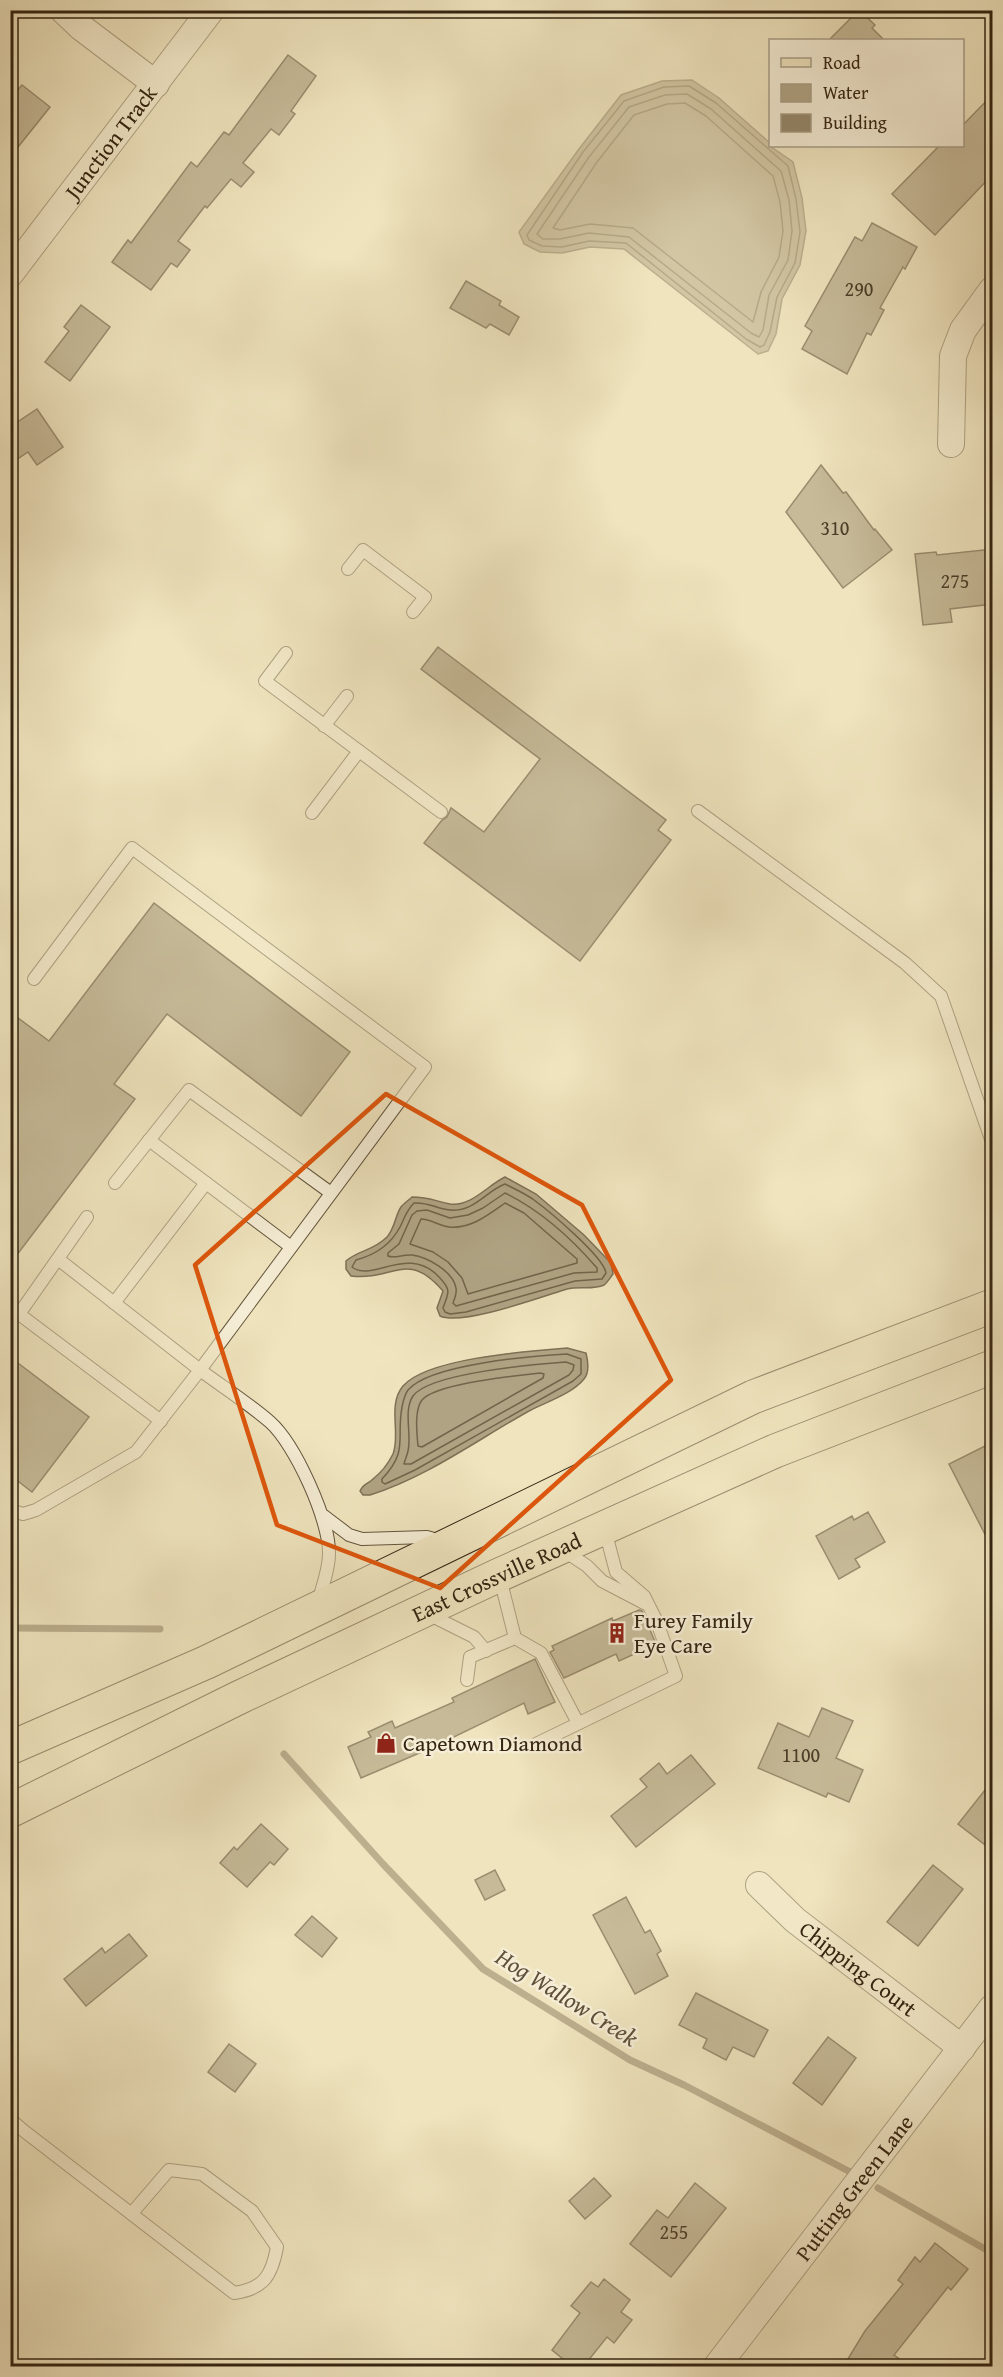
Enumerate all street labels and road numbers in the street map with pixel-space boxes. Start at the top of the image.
street label: Junction Track [55,78,165,208]
street label: East Crossville Road [407,1524,587,1630]
street label: Chipping Court [793,1913,924,2024]
street label: Putting Green Lane [787,2108,921,2268]

